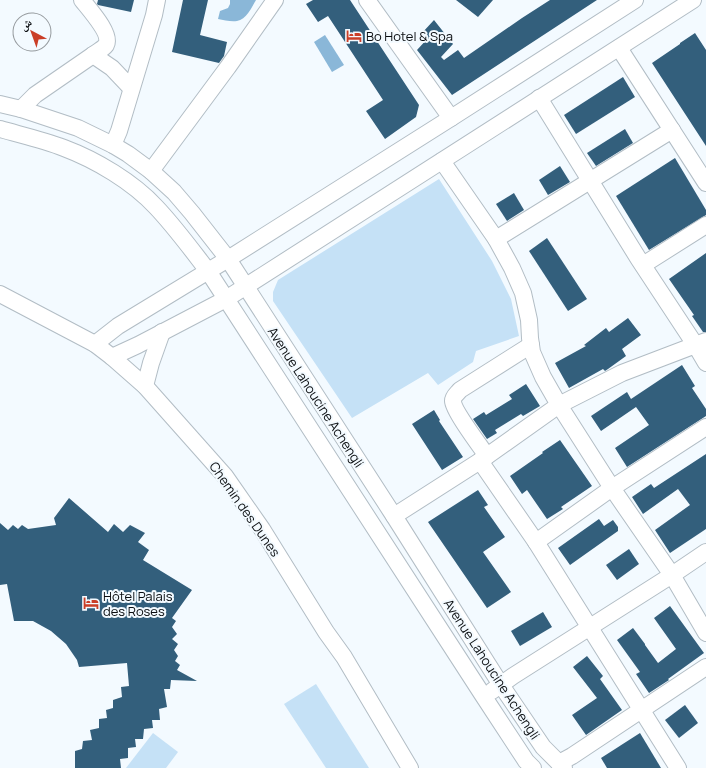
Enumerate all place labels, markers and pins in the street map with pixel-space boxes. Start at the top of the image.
hotel icon: Bo Hotel & Spa [345,27,363,45]
place label: Bo Hotel & Spa [366,27,453,45]
place label: Hôtel Palais des Roses [103,587,173,620]
hotel icon: Hôtel Palais des Roses [82,594,100,612]

